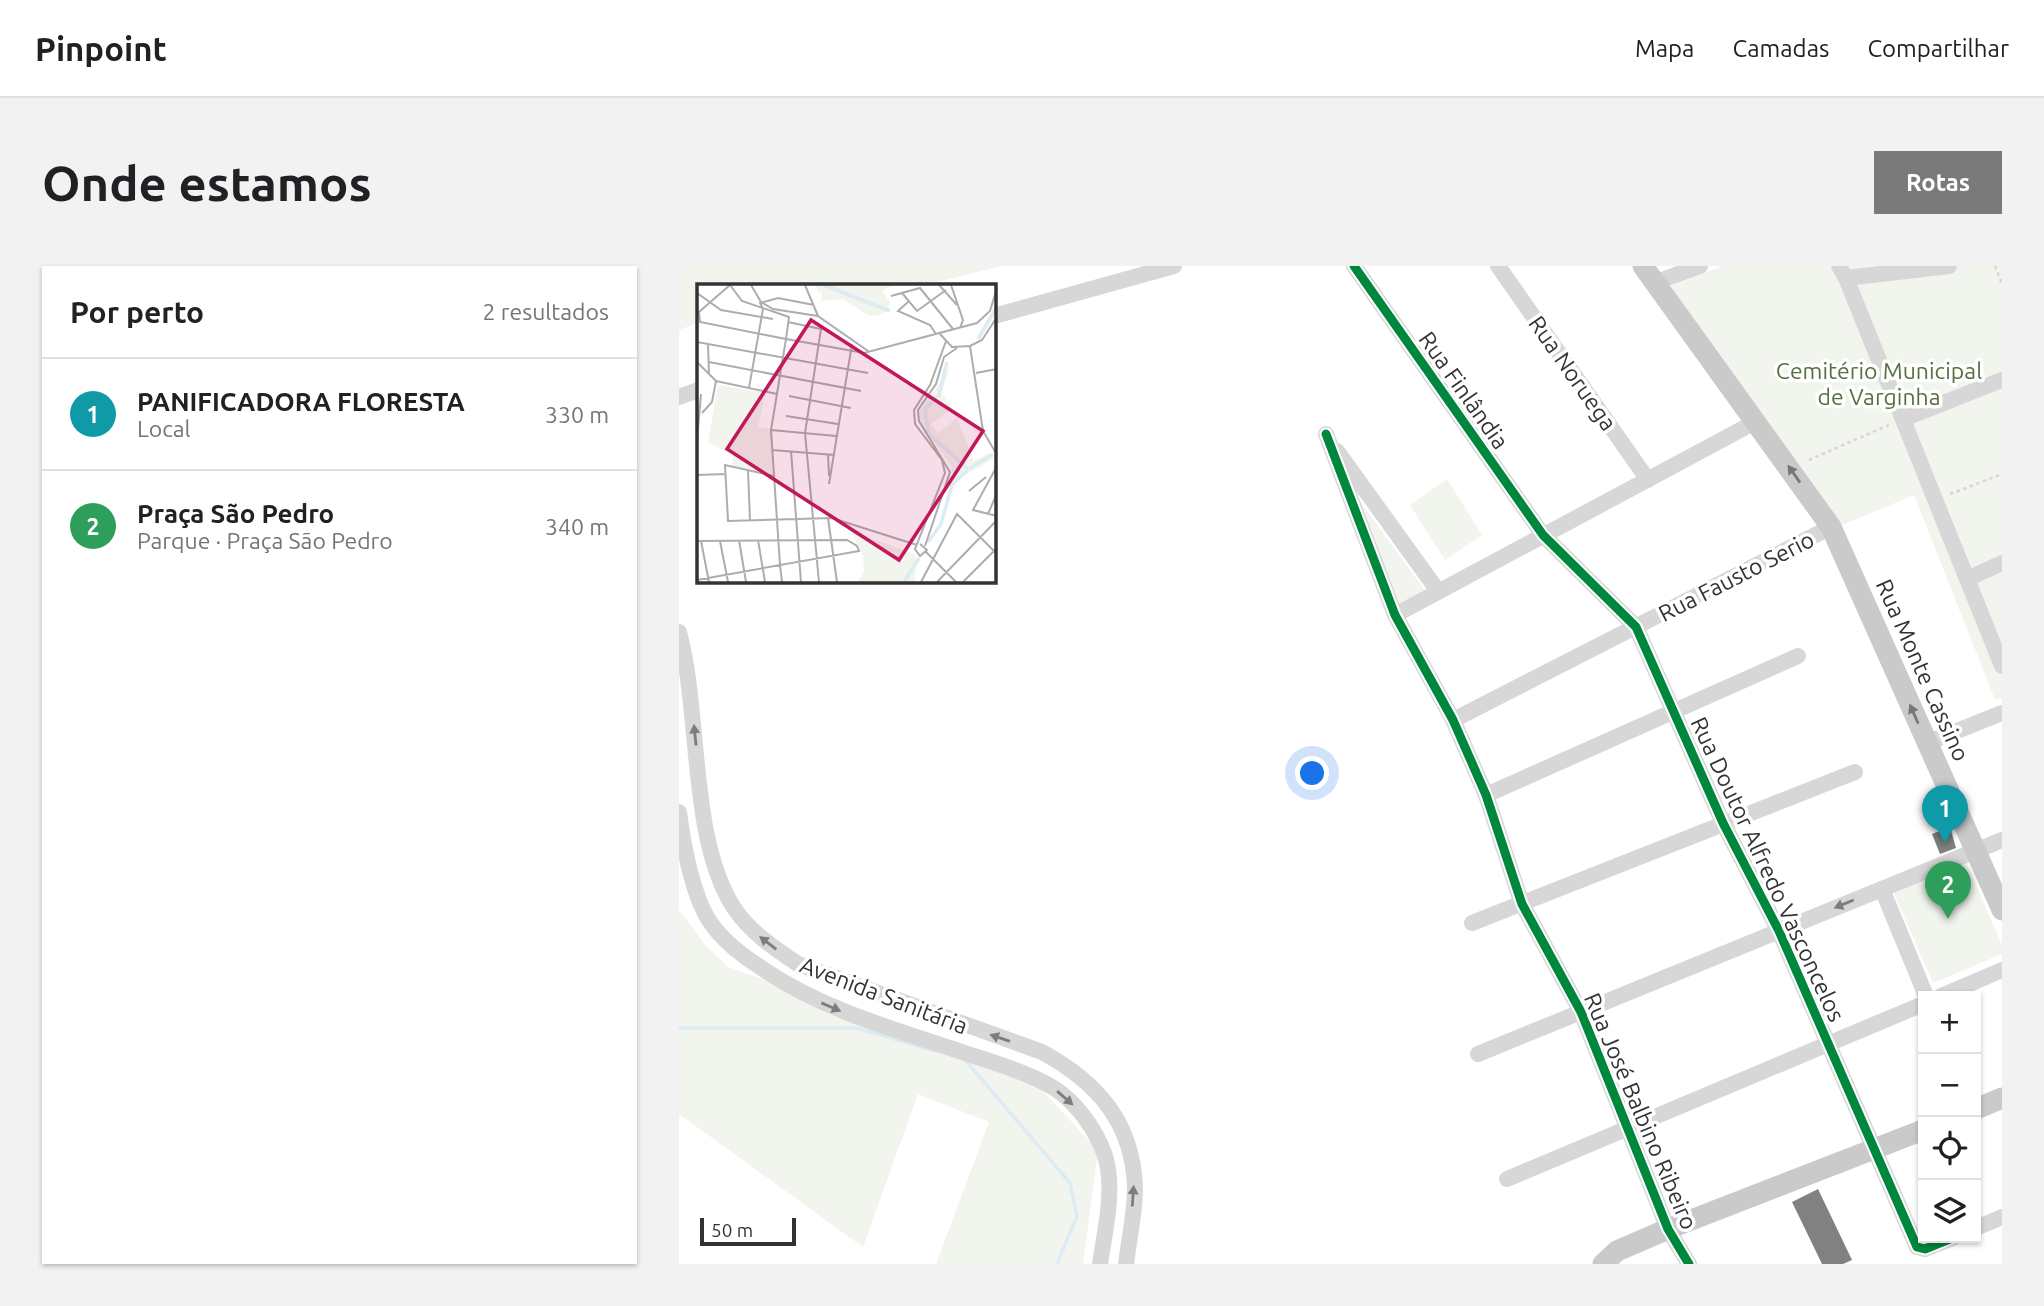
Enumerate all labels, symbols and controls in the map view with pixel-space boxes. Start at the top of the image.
text: Pinpoint [35,30,167,67]
text: Mapa [1635,35,1694,62]
text: Camadas [1732,35,1829,62]
text: Compartilhar [1867,35,2009,62]
button: Rotas [1874,151,2002,214]
text: Onde estamos [42,155,372,210]
inset map [697,284,996,583]
text: Por perto [70,295,204,329]
text: 2 resultados [483,299,609,324]
street label: Rua Noruega [1524,311,1622,435]
street label: Rua Finlândia [1414,327,1514,453]
park label: Cemitério Municipal de Varginha [1776,358,1982,409]
text: PANIFICADORA FLORESTA [137,387,465,416]
text: 1 [87,402,99,427]
text: 330 m [545,402,609,427]
text: Local [137,416,191,441]
one-way arrow [1787,465,1801,483]
text: Praça São Pedro [137,499,334,528]
text: 2 [87,514,99,539]
text: 340 m [545,514,609,539]
street label: Rua Fausto Serio [1654,526,1818,626]
text: Parque · Praça São Pedro [137,528,393,553]
street label: Rua Monte Cassino [1872,575,1974,765]
one-way arrow [1908,703,1919,724]
street label: Rua Doutor Alfredo Vasconcelos [1686,713,1850,1025]
one-way arrow [689,724,700,746]
your location [1295,756,1329,790]
pin: 1 [1922,785,1968,843]
pin: 2 [1925,861,1971,919]
one-way arrow [1834,899,1855,910]
one-way arrow [759,935,777,950]
street label: Avenida Sanitária [797,952,971,1038]
street label: Rua José Balbino Ribeiro [1580,989,1702,1233]
map controls [1918,991,1981,1243]
button: + [1918,991,1981,1054]
one-way arrow [821,1001,841,1013]
one-way arrow [989,1032,1010,1043]
button: − [1918,1054,1981,1117]
one-way arrow [1056,1090,1073,1105]
button: locate [1918,1117,1981,1180]
button: layers [1918,1180,1981,1243]
one-way arrow [1128,1185,1139,1207]
scale bar [700,1215,796,1247]
text: 50 m [711,1219,753,1241]

